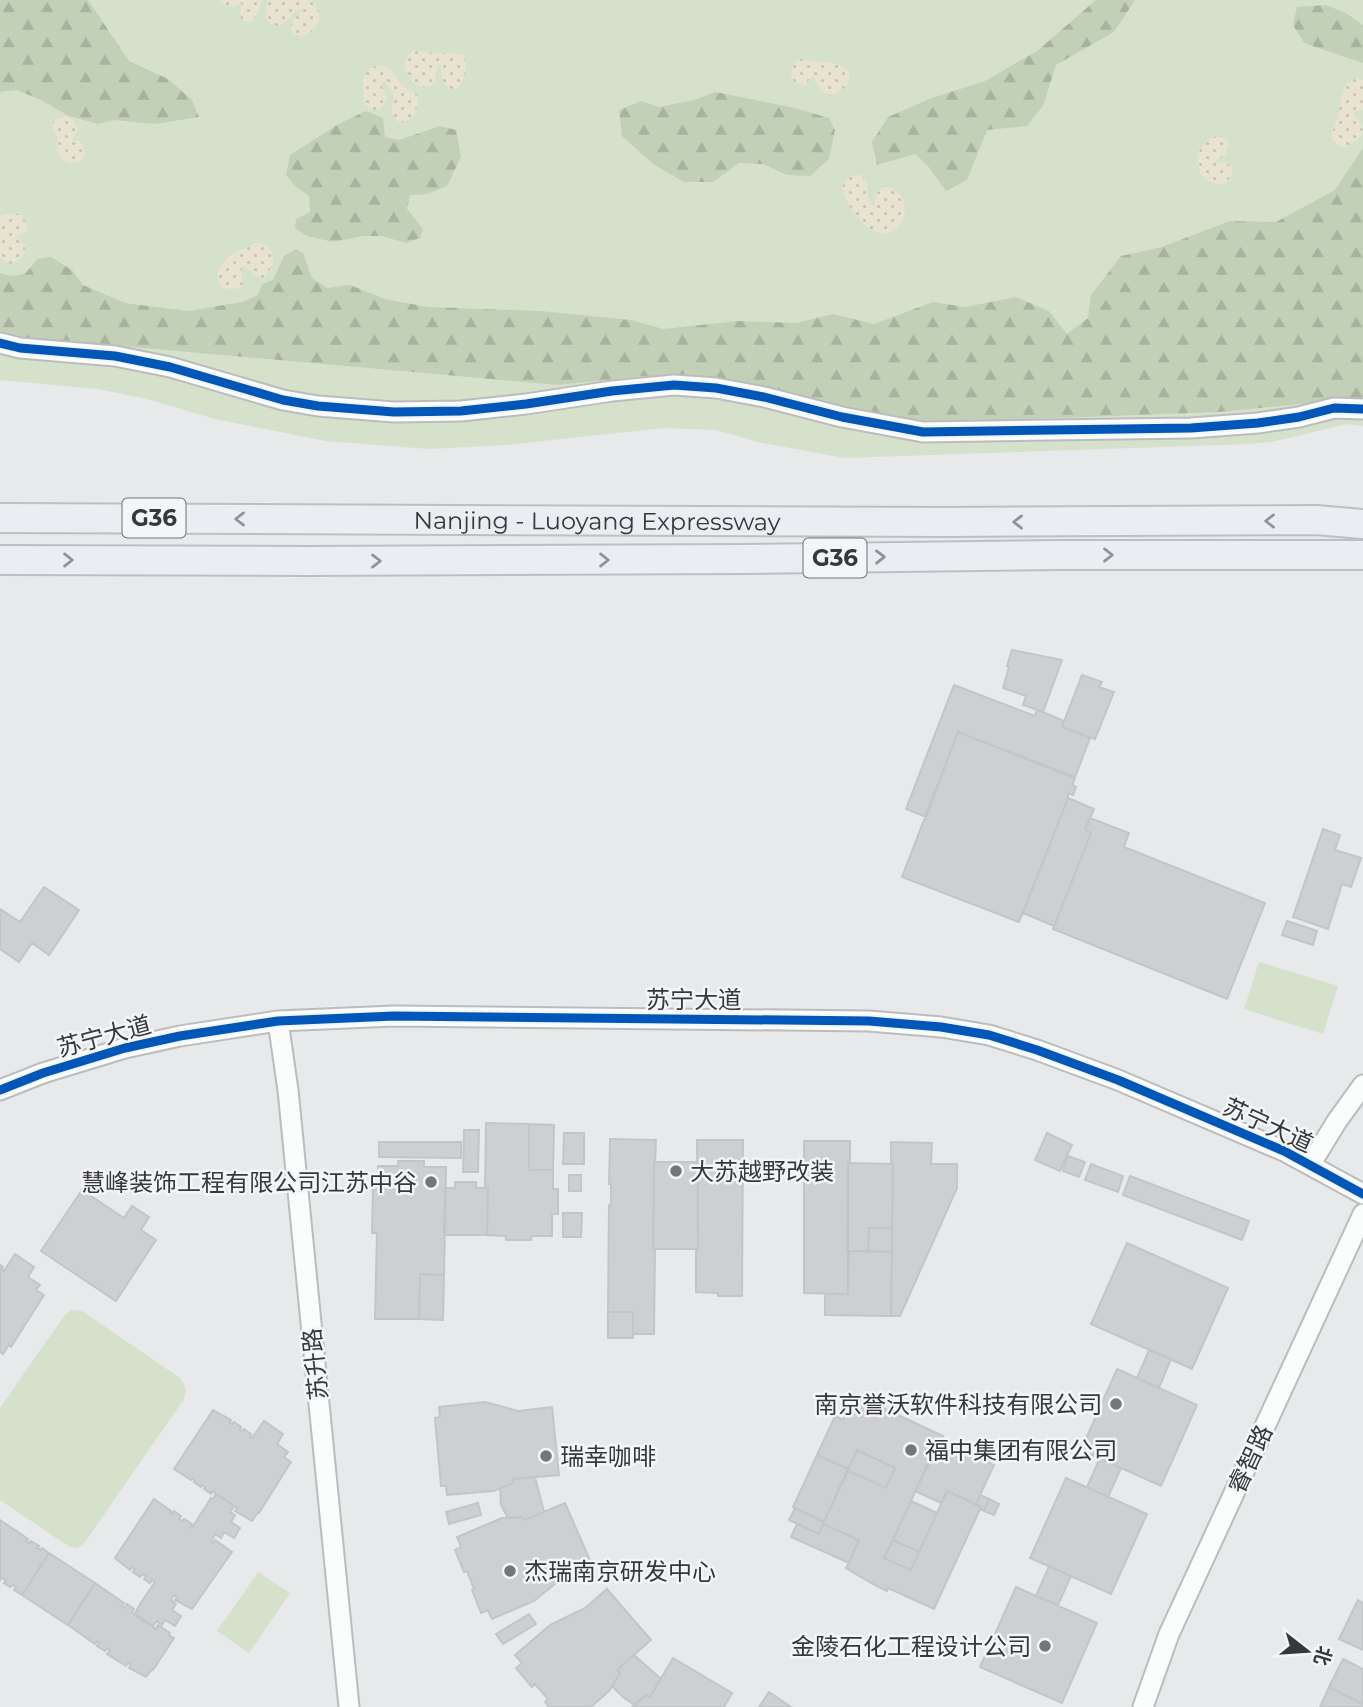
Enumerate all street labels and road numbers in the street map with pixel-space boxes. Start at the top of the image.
road number: G36 [122,498,186,538]
street label: Nanjing - Luoyang Expressway [413,505,781,536]
road number: G36 [804,538,866,578]
street label: 苏宁大道 [646,985,742,1014]
street label: 苏宁大道 [54,1010,154,1062]
street label: 苏宁大道 [1218,1092,1318,1158]
street label: 苏升路 [297,1327,333,1401]
street label: 睿智路 [1222,1420,1278,1498]

